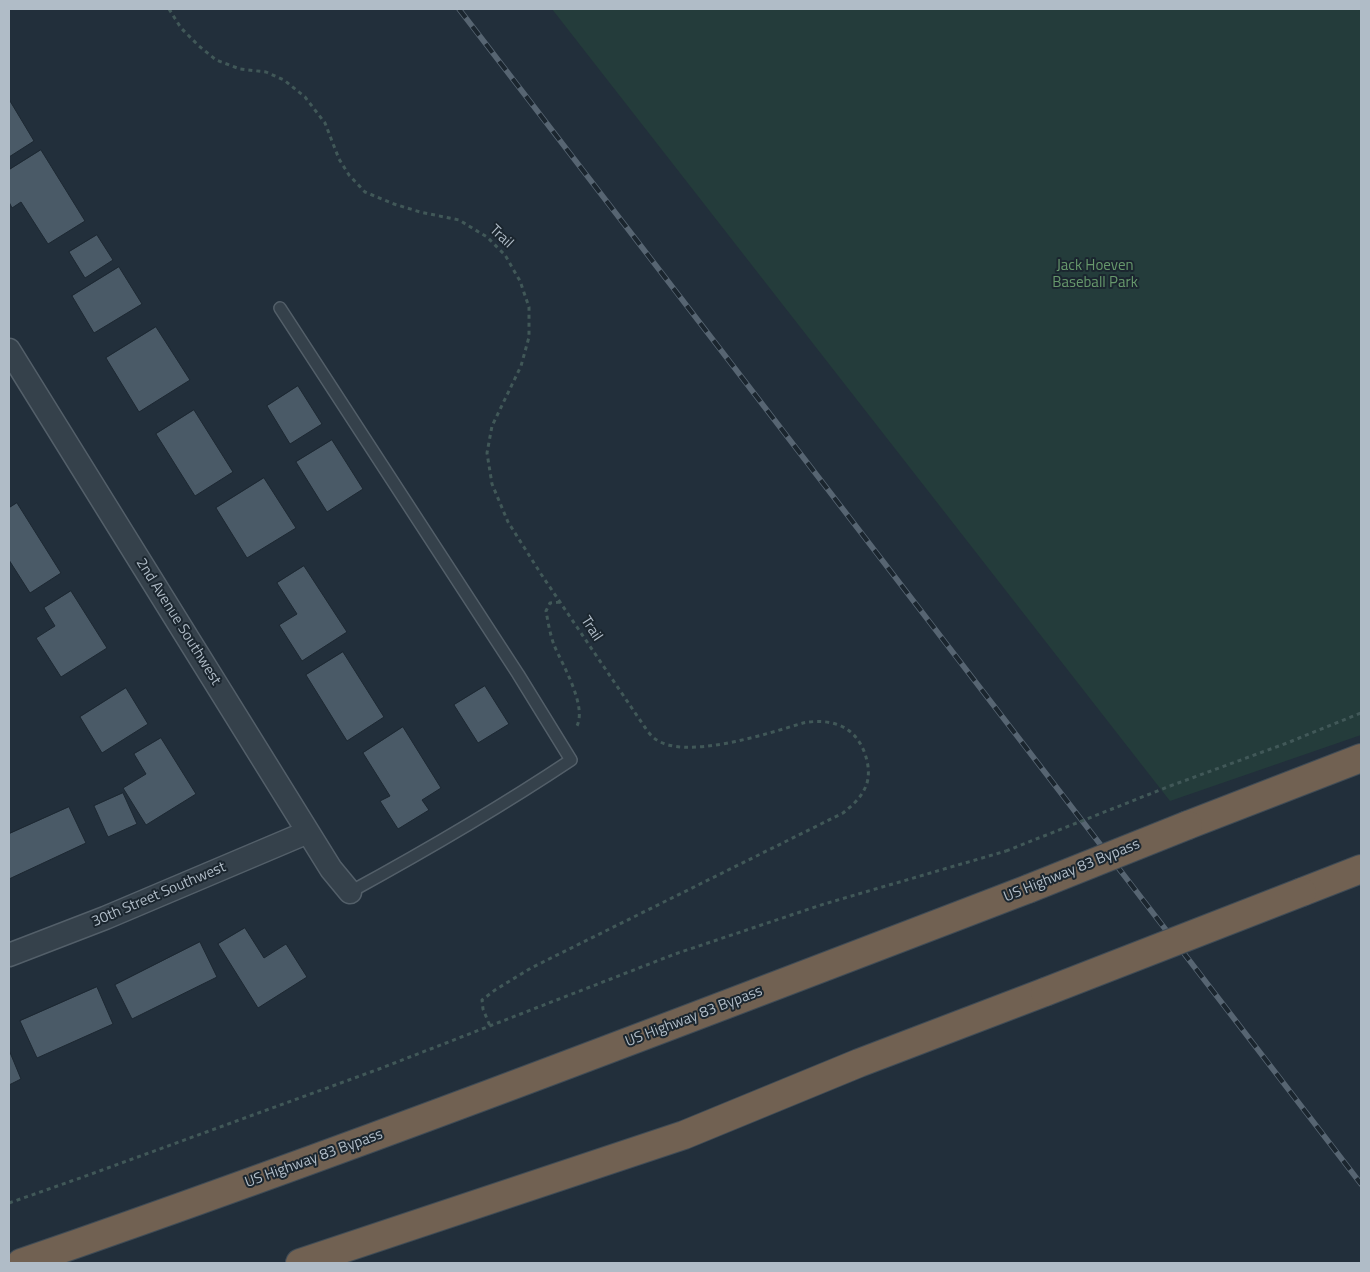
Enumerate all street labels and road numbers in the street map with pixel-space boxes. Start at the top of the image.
street label: Trail [485,222,517,252]
street label: 2nd Avenue Southwest [132,555,224,689]
street label: Trail [576,613,606,645]
street label: US Highway 83 Bypass [1001,835,1143,907]
street label: 30th Street Southwest [89,859,229,931]
street label: US Highway 83 Bypass [623,983,765,1051]
street label: US Highway 83 Bypass [243,1126,385,1192]

